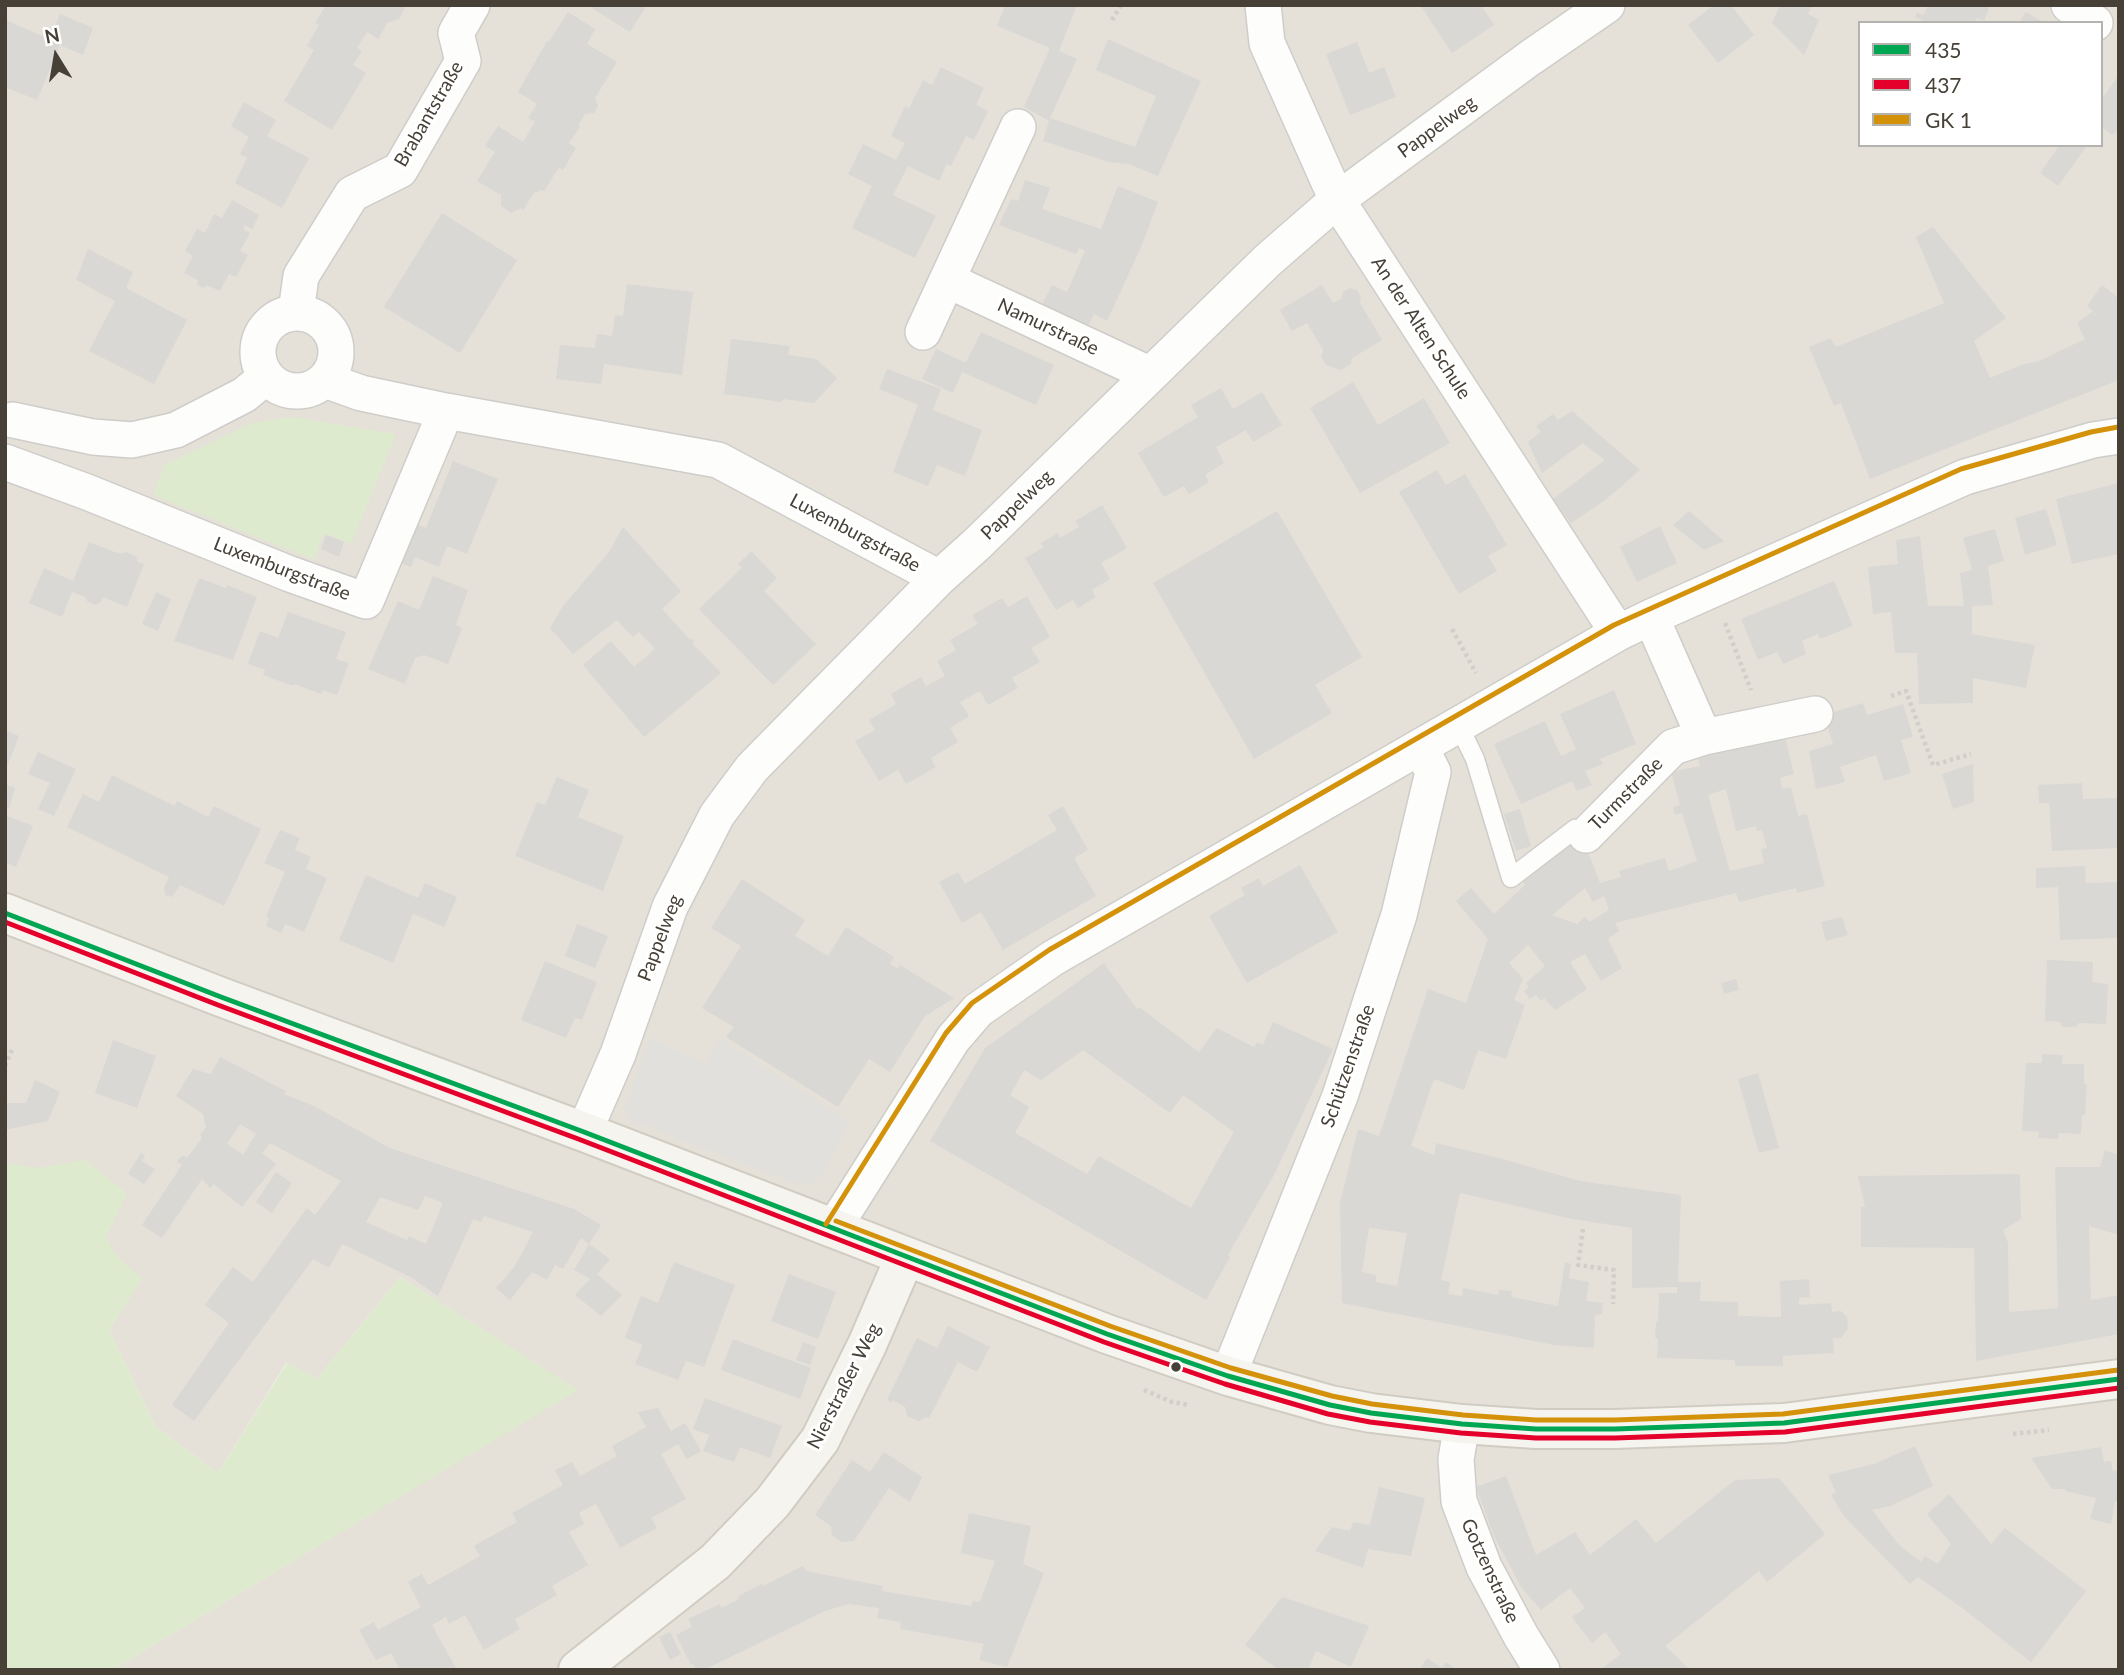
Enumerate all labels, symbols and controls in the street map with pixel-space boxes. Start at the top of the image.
north arrow [21,21,91,91]
legend [1858,21,2103,147]
text: N [43,22,61,48]
text: 435 [1925,37,1962,62]
street label: Brabantstraße [390,57,468,171]
text: 437 [1925,72,1962,97]
street label: Pappelweg [1393,91,1481,163]
text: GK 1 [1925,107,1972,132]
street label: An der Alten Schule [1366,252,1476,404]
street label: Namurstraße [994,294,1102,360]
street label: Pappelweg [976,465,1058,545]
street label: Luxemburgstraße [786,489,924,577]
street label: Luxemburgstraße [210,532,354,606]
street label: Turmstraße [1584,752,1668,836]
street label: Pappelweg [633,891,687,985]
street label: Schützenstraße [1316,1001,1380,1131]
street label: Nierstraßer Weg [802,1319,886,1453]
unlabelled marker [1169,1360,1183,1374]
street label: Gotzenstraße [1456,1515,1524,1627]

